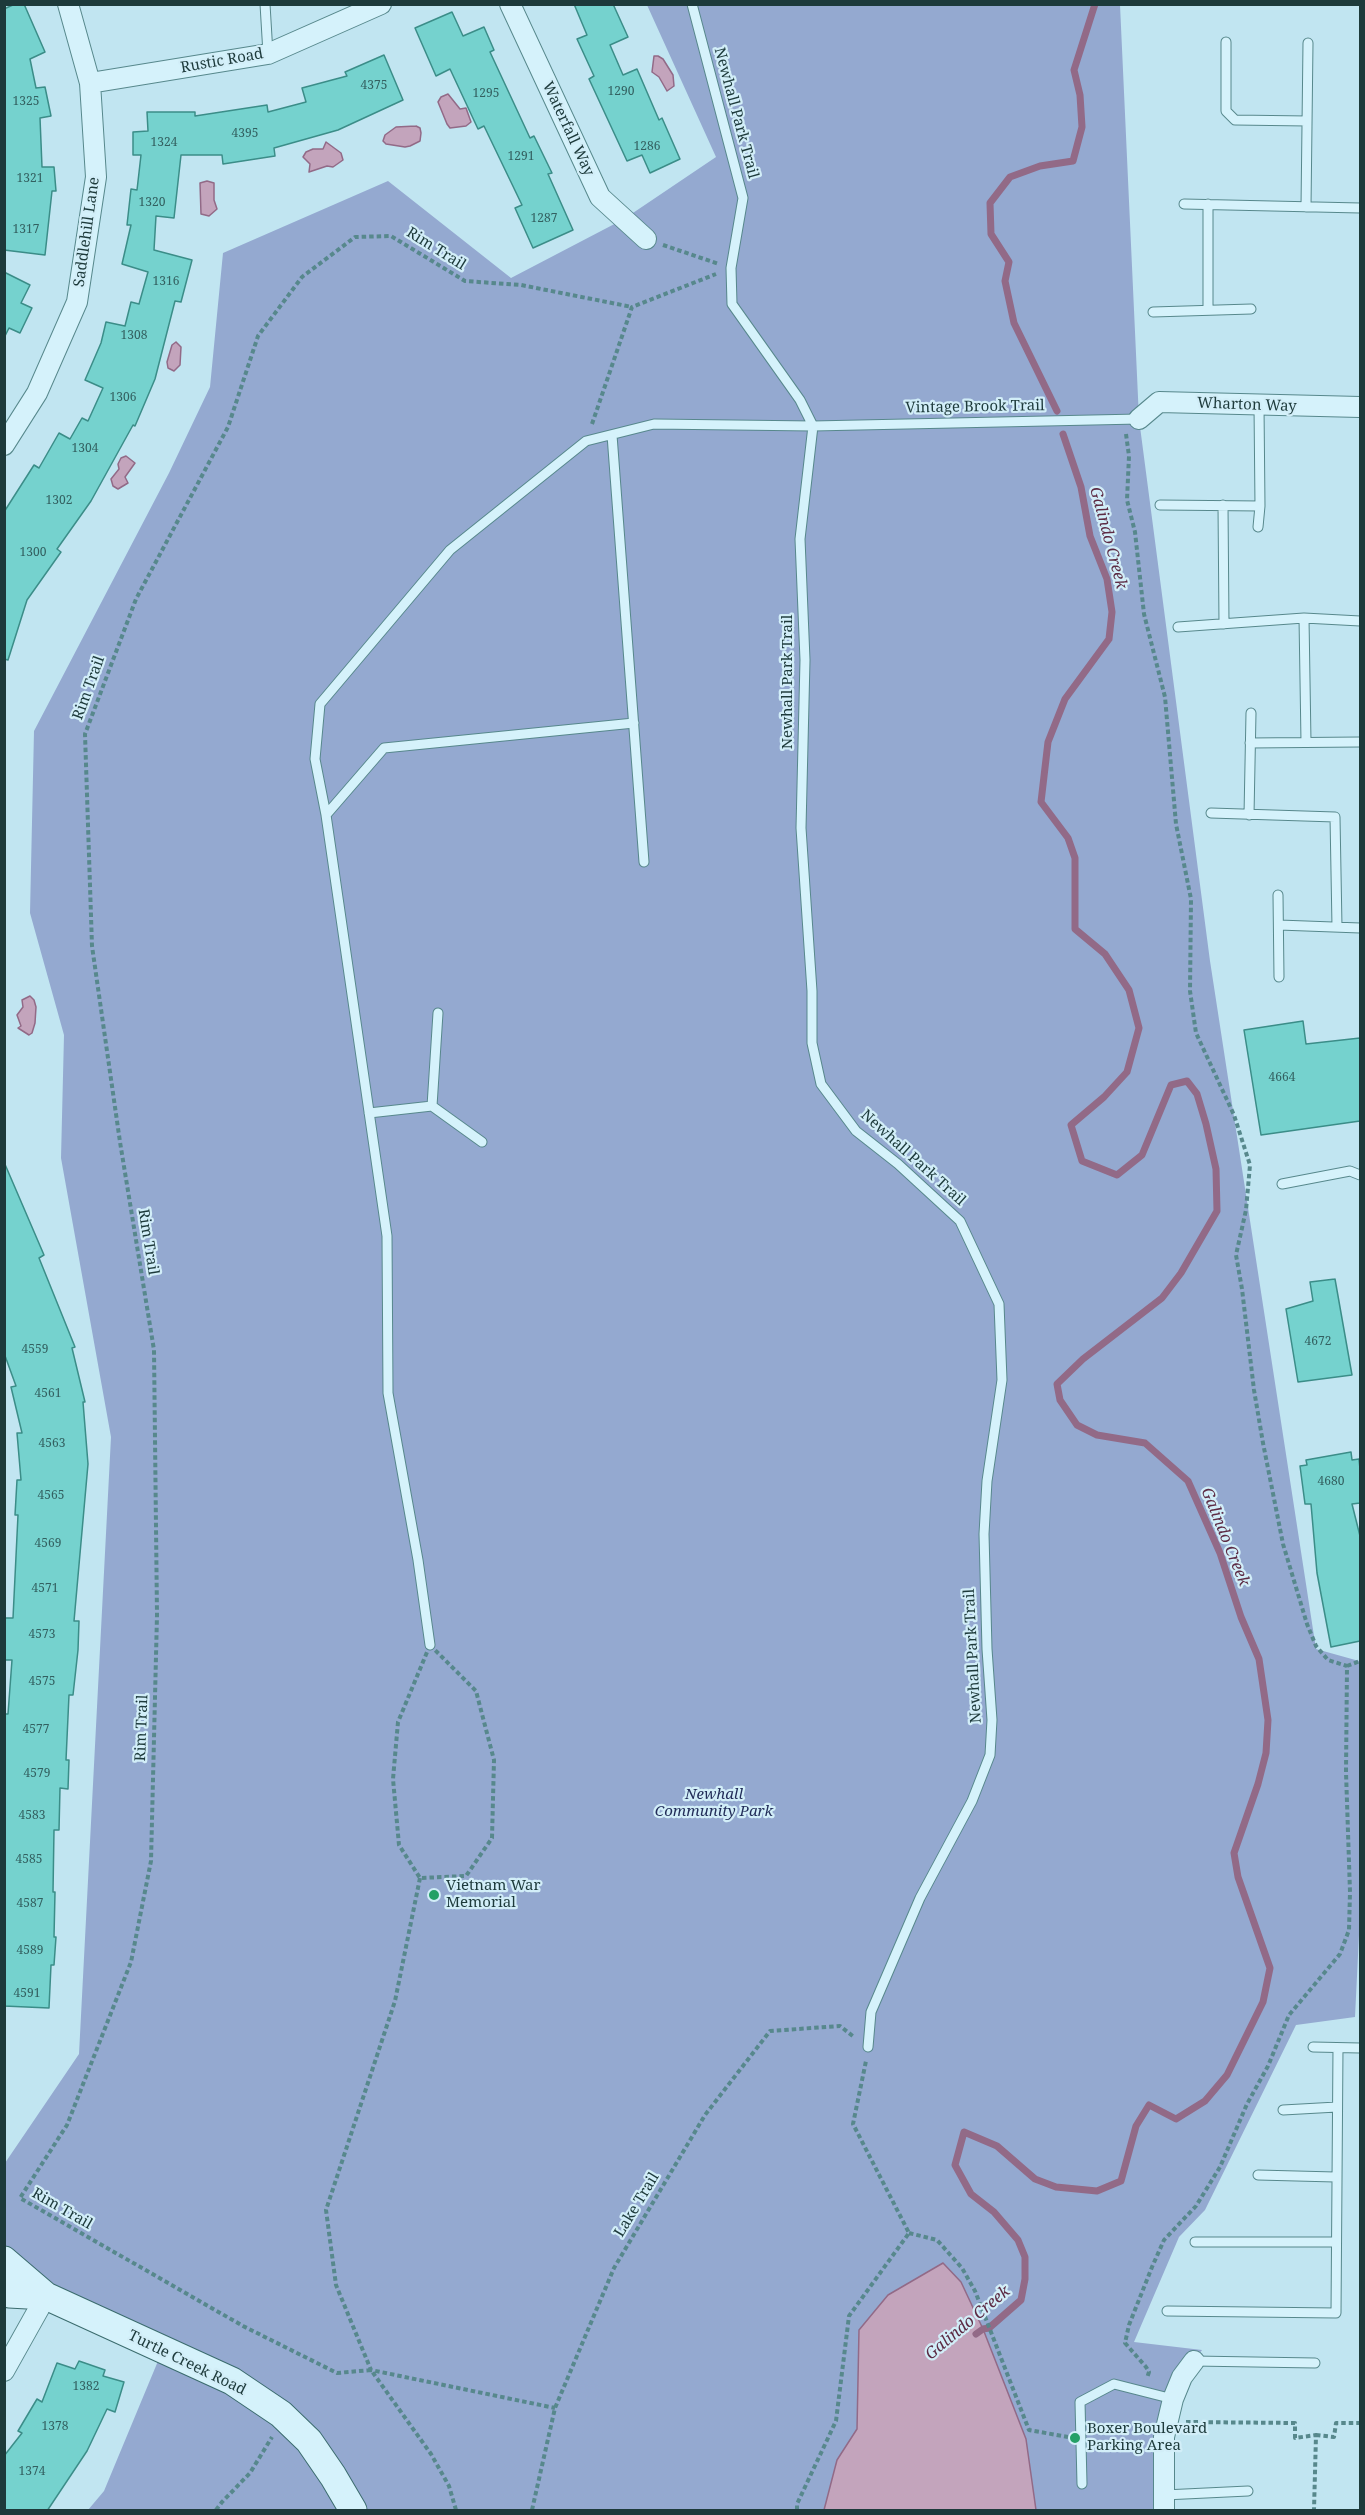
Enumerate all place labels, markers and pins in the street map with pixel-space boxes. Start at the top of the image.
place label: Vietnam War Memorial [446,1877,541,1912]
marker: Vietnam War Memorial [427,1888,441,1902]
place label: Boxer Boulevard Parking Area [1087,2420,1207,2455]
marker: Boxer Boulevard Parking Area [1068,2431,1082,2445]

